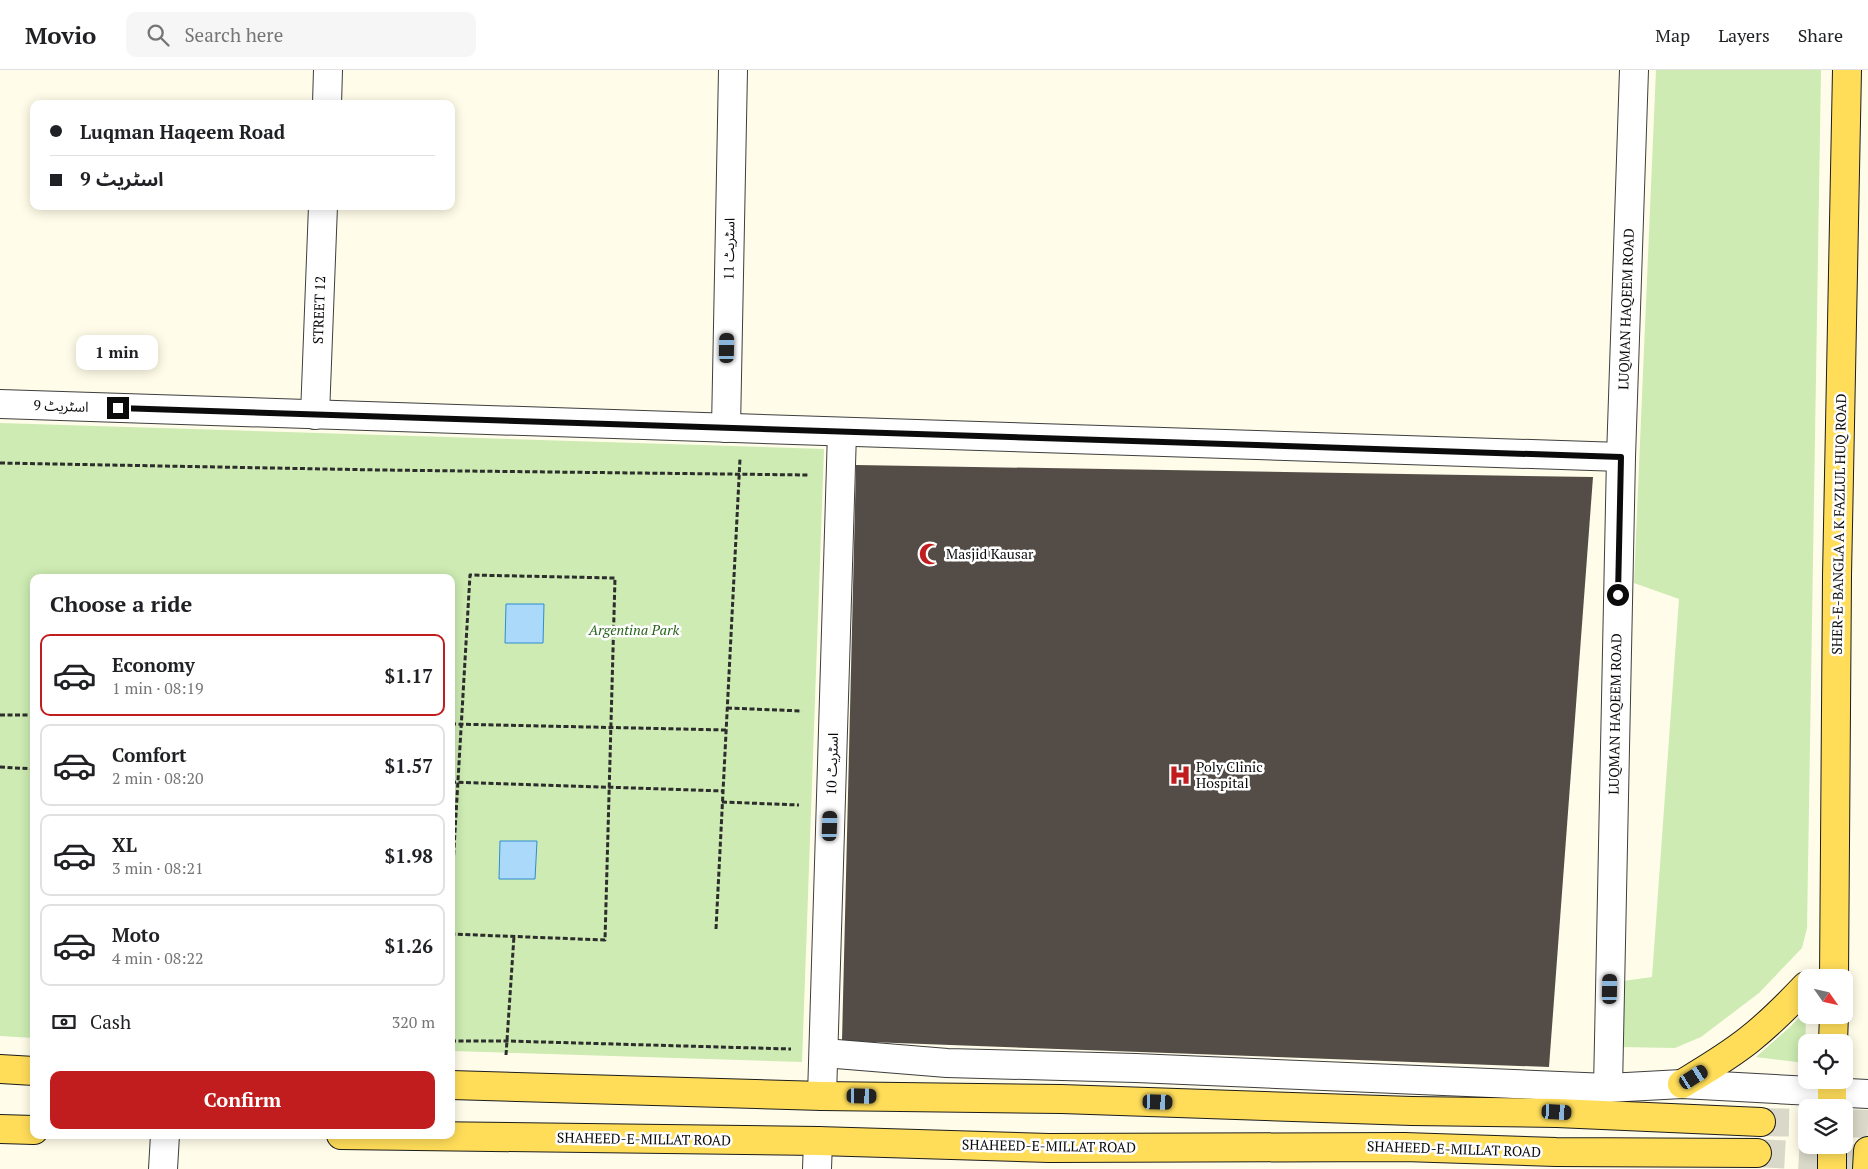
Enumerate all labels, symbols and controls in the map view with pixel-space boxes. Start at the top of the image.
search box [126,12,476,57]
text: Movio [25,19,96,51]
icon: search [144,21,172,49]
text: Search here [184,22,283,47]
text: Map [1655,23,1690,47]
text: Layers [1718,23,1770,47]
text: Share [1798,23,1843,47]
text: Luqman Haqeem Road [80,119,285,144]
text: اسٹریٹ 9 [80,166,163,191]
street label: اسٹریٹ 11 [718,218,739,280]
street label: LUQMAN HAQEEM ROAD [1613,228,1638,390]
street label: STREET 12 [308,275,329,344]
car [719,333,734,363]
callout: 1 min [77,336,159,370]
text: 1 min [95,341,139,363]
street label: SHER-E-BANGLA A K FAZLUL HUQ ROAD [1827,393,1850,655]
street label: اسٹریٹ 9 [33,395,89,416]
route end [107,397,129,419]
mosque icon: Masjid Kausar [917,541,943,567]
place label: Masjid Kausar [946,544,1034,563]
route start [1607,584,1629,606]
text: Choose a ride [50,589,192,618]
park label: Argentina Park [588,620,679,639]
street label: LUQMAN HAQEEM ROAD [1604,633,1625,795]
text: Economy [112,652,195,677]
icon: car [52,653,97,698]
text: $1.17 [384,663,433,688]
text: 1 min · 08:19 [112,677,204,699]
street label: اسٹریٹ 10 [821,732,842,796]
text: Comfort [112,742,187,767]
icon: car [52,743,97,788]
text: $1.57 [384,753,433,778]
place label: Poly Clinic Hospital [1196,757,1263,792]
hospital icon: Poly Clinic Hospital [1167,762,1193,788]
text: 2 min · 08:20 [112,767,204,789]
car [821,811,838,841]
text: XL [112,832,137,857]
icon: car [52,833,97,878]
text: $1.98 [384,843,433,868]
text: 3 min · 08:21 [112,857,204,879]
text: Moto [112,922,160,947]
icon: car [52,923,97,968]
text: $1.26 [384,933,433,958]
text: 4 min · 08:22 [112,947,204,969]
north arrow [1798,969,1852,1024]
map controls [1798,969,1853,1154]
car [1602,974,1617,1004]
icon: cash [50,1008,78,1036]
text: Cash [90,1009,131,1034]
text: 320 m [392,1011,435,1033]
button: locate [1798,1034,1853,1089]
car [1677,1063,1710,1091]
button: Confirm [50,1071,435,1129]
car [846,1088,877,1104]
car [1142,1094,1173,1110]
button: layers [1798,1099,1853,1154]
car [1541,1104,1572,1120]
street label: SHAHEED-E-MILLAT ROAD [557,1127,731,1150]
street label: SHAHEED-E-MILLAT ROAD [962,1134,1136,1157]
street label: SHAHEED-E-MILLAT ROAD [1367,1136,1541,1161]

